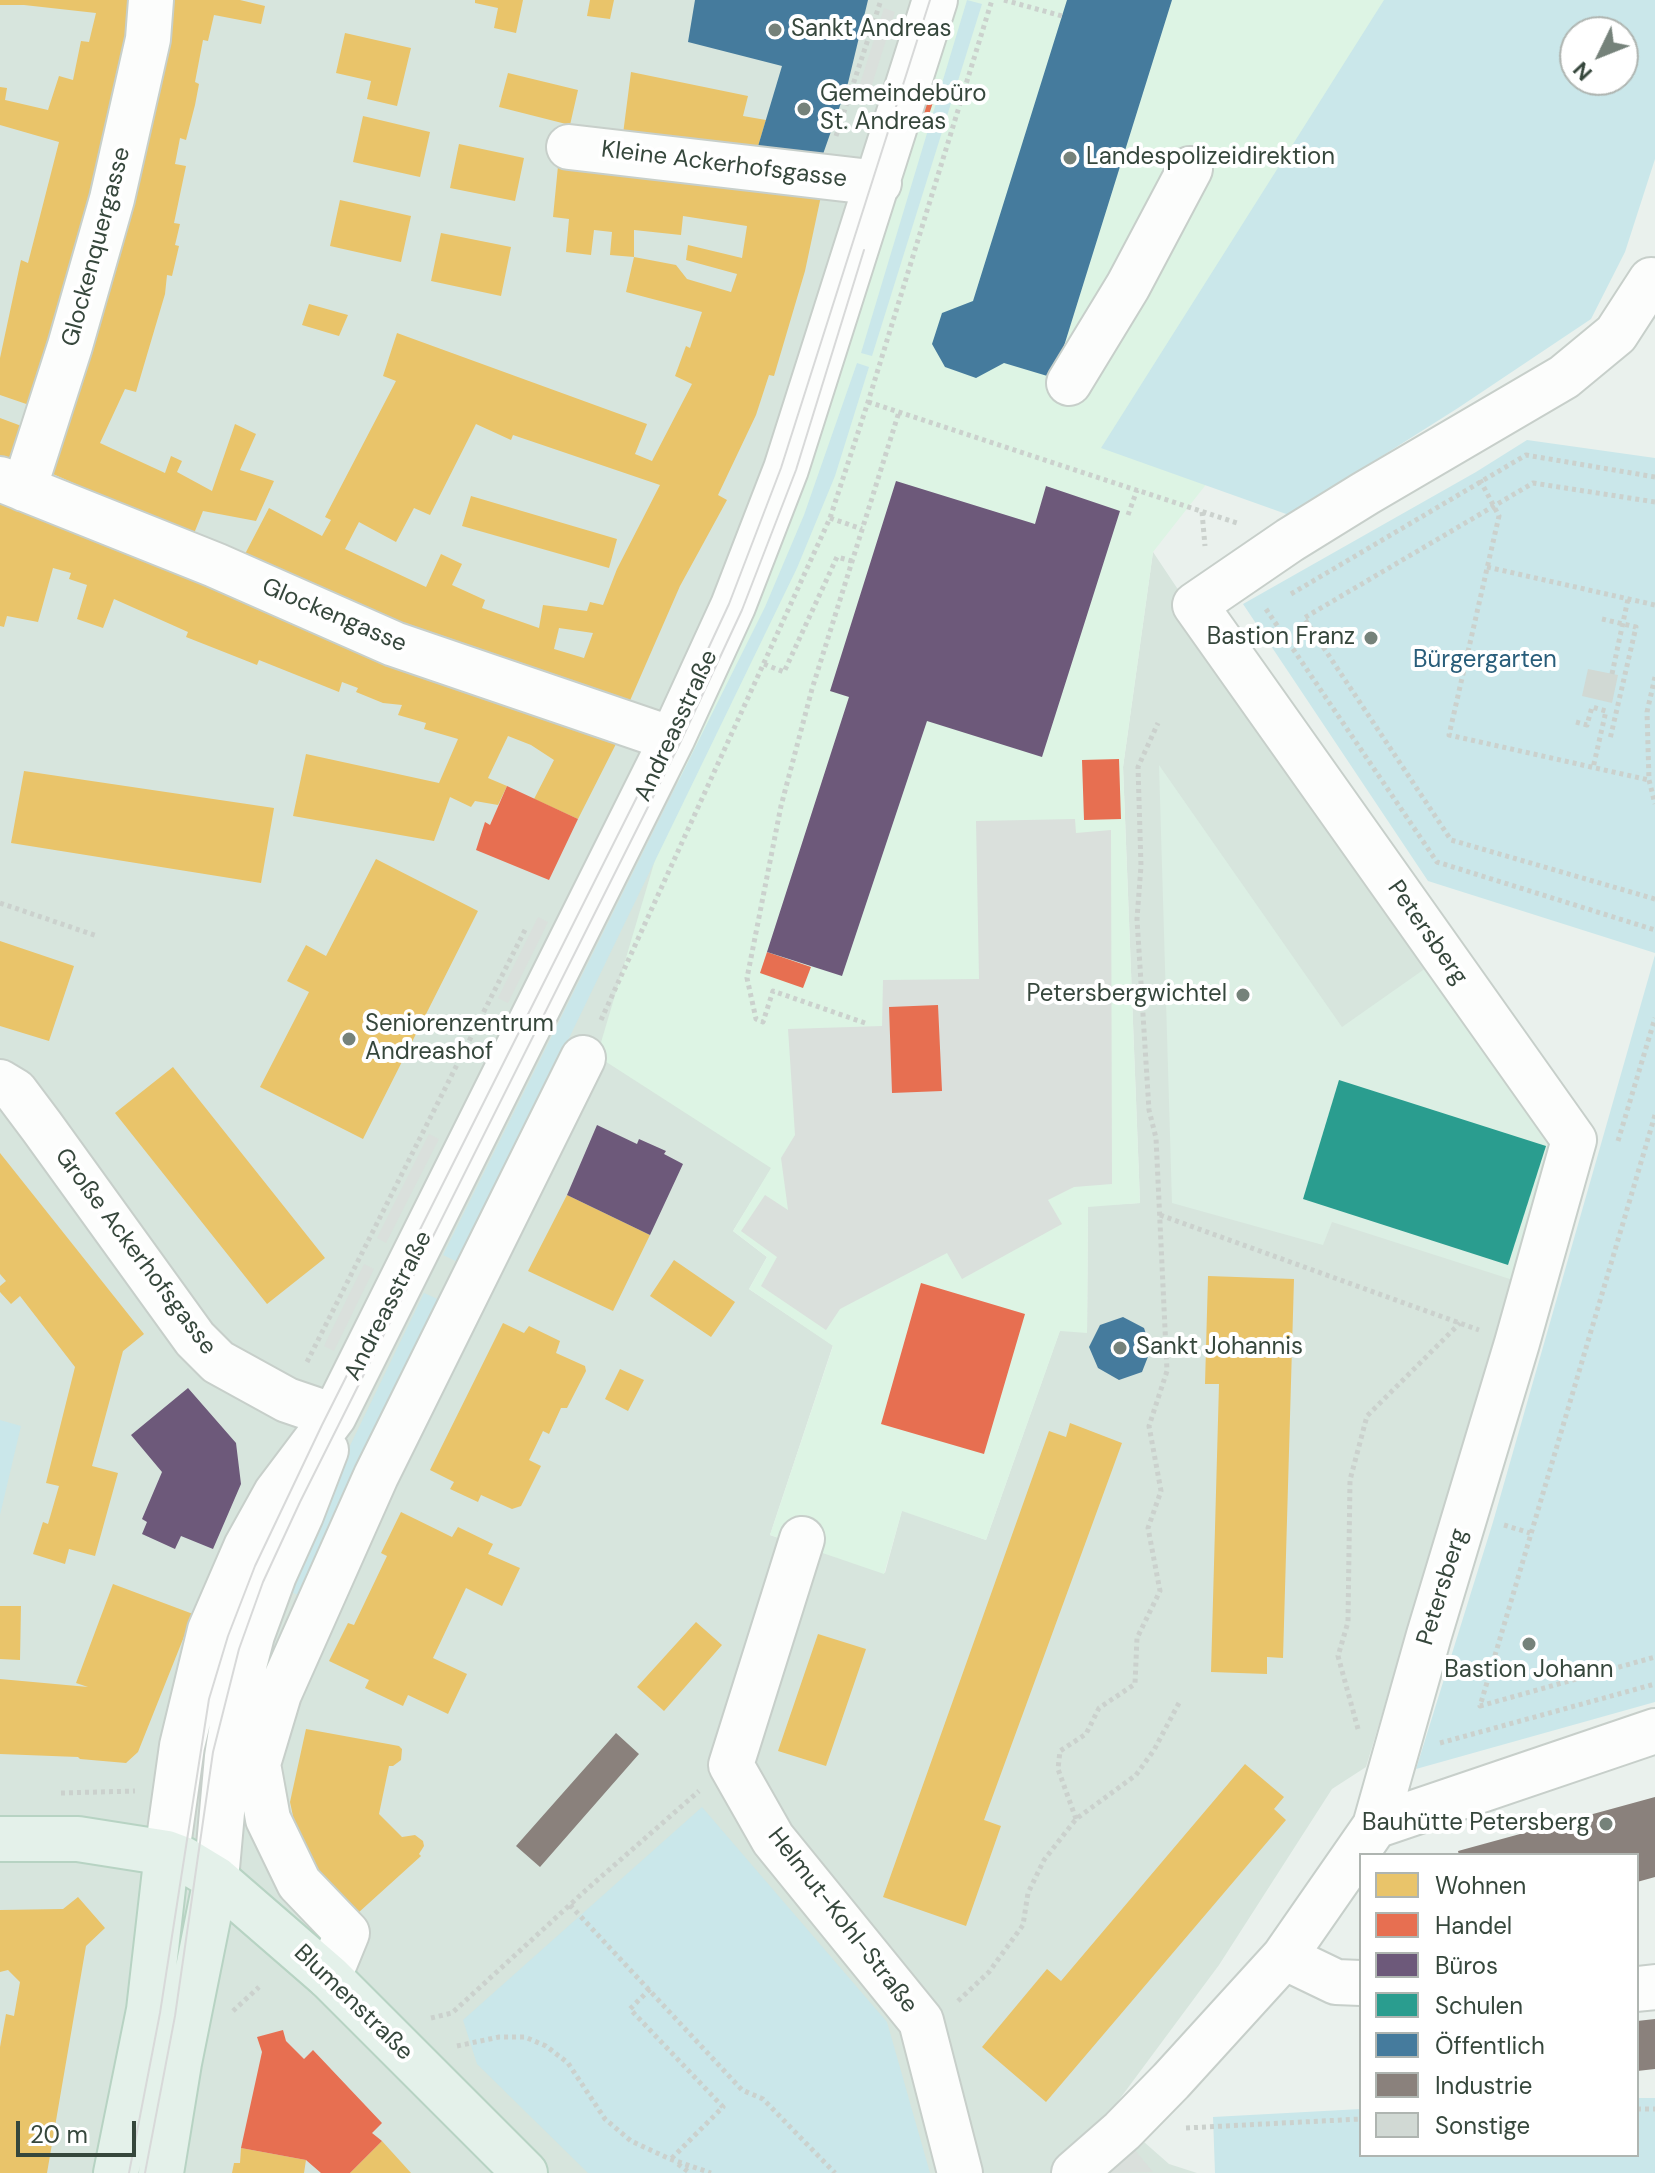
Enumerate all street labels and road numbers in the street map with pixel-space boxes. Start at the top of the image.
street label: Kleine Ackerhofsgasse [600,136,848,194]
street label: Glockenquergasse [57,144,137,350]
street label: Glockengasse [257,573,411,659]
street label: Andreasstraße [629,646,725,806]
street label: Petersberg [1381,875,1473,991]
street label: Große Ackerhofsgasse [48,1143,222,1361]
street label: Andreasstraße [339,1226,439,1386]
street label: Petersberg [1412,1525,1474,1649]
street label: Helmut-Kohl-Straße [761,1823,923,2019]
street label: Blumenstraße [287,1939,419,2067]

